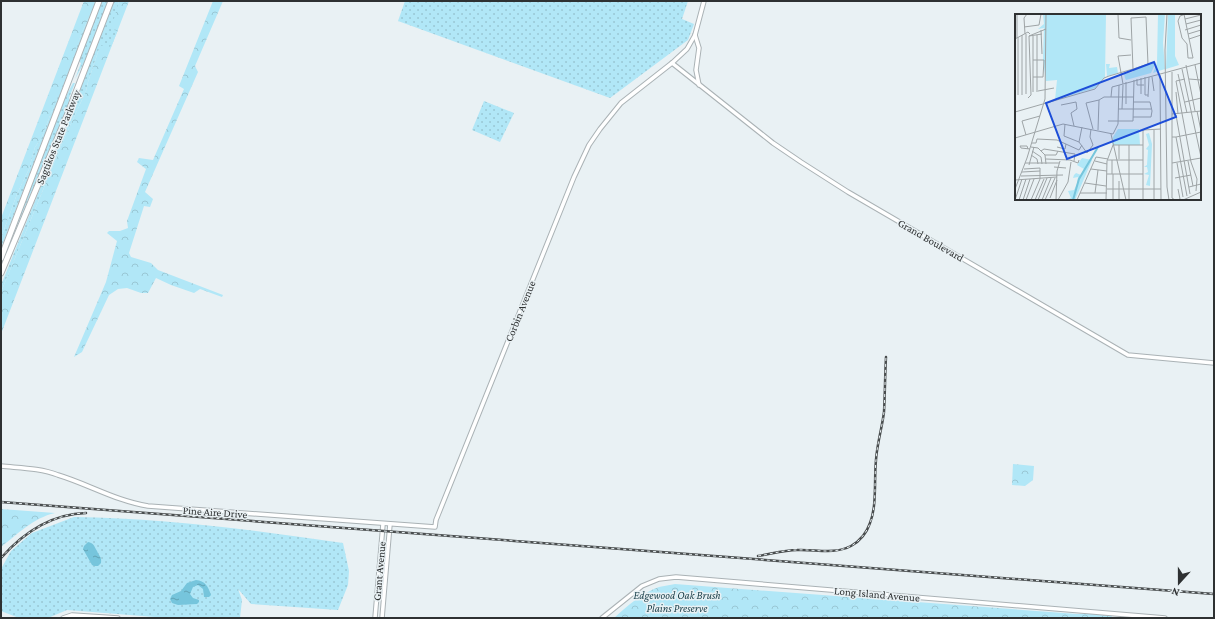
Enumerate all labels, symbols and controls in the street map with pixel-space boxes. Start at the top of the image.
inset map [1015,14,1201,200]
street label: Sagtikos State Parkway [34,87,84,186]
street label: Grand Boulevard [896,216,966,264]
street label: Corbin Avenue [502,279,538,343]
street label: Pine Aire Drive [182,504,248,520]
street label: Grant Avenue [370,541,388,601]
north arrow [1159,563,1199,603]
street label: Long Island Avenue [834,584,921,605]
text: N [1169,585,1181,599]
park label: Edgewood Oak Brush Plains Preserve [633,589,721,614]

